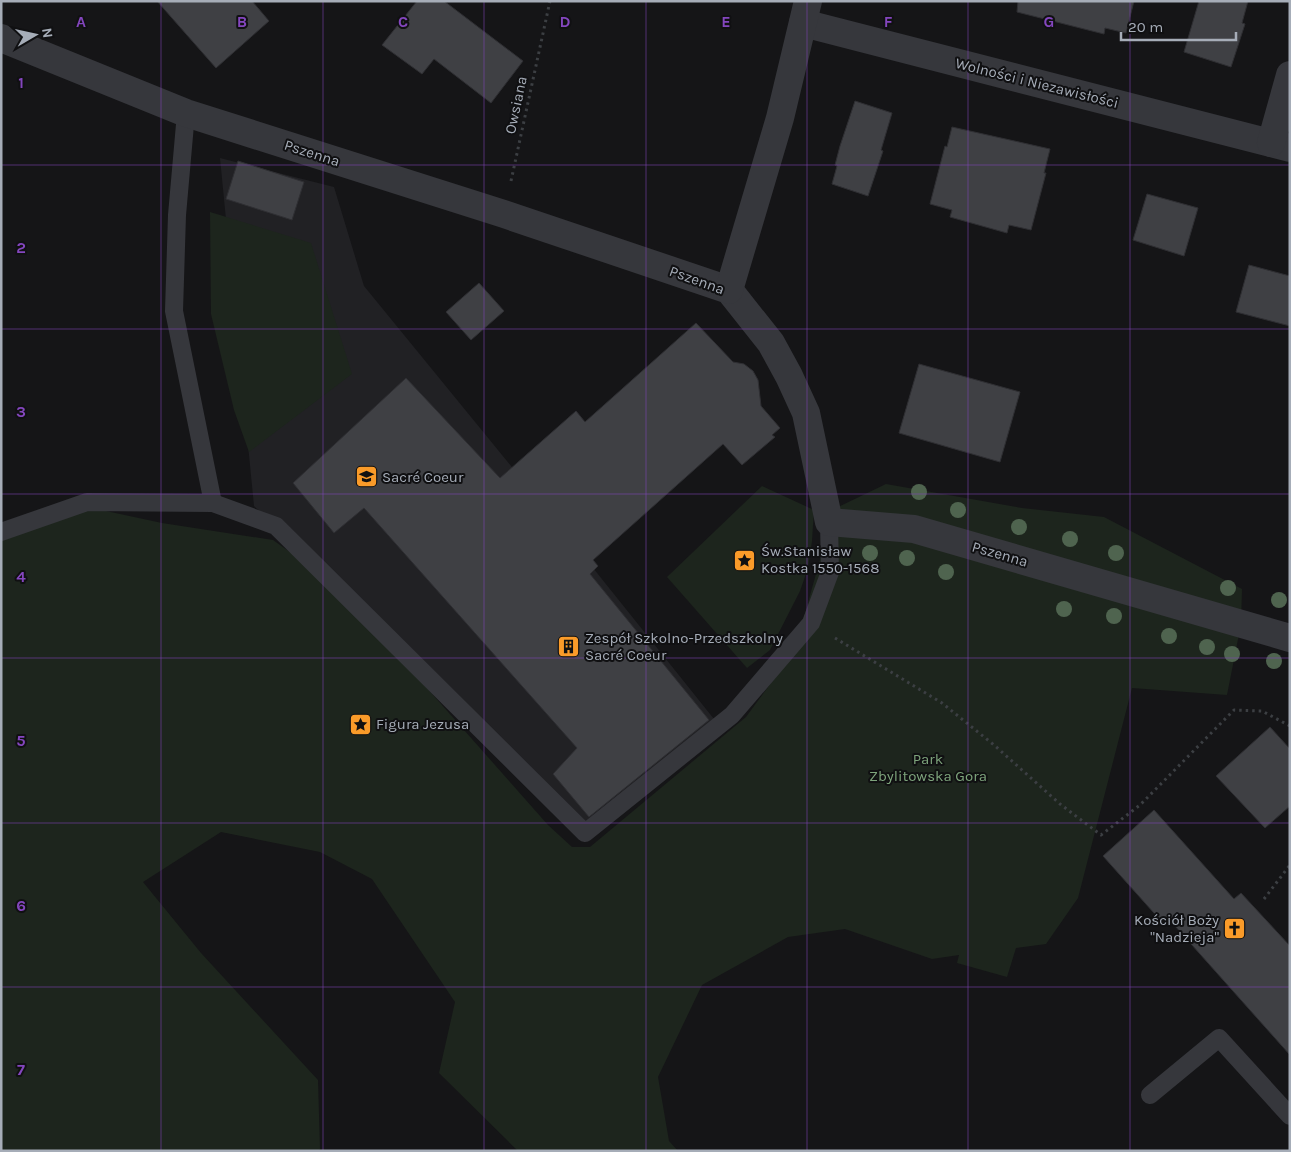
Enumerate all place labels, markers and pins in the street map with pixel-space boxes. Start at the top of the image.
school or university icon: Sacré Coeur [354,465,378,489]
place label: Sacré Coeur [382,468,464,486]
place label: Św.Stanisław Kostka 1550-1568 [761,542,879,577]
place icon: Św.Stanisław Kostka 1550-1568 [733,548,757,572]
place label: Zespół Szkolno-Przedszkolny Sacré Coeur [585,629,783,664]
building icon: Zespół Szkolno-Przedszkolny Sacré Coeur [557,635,581,659]
place icon: Figura Jezusa [348,712,372,736]
place label: Figura Jezusa [376,715,469,733]
place label: Kościół Boży "Nadzieja" [1134,911,1219,946]
church icon: Kościół Boży "Nadzieja" [1223,917,1247,941]

